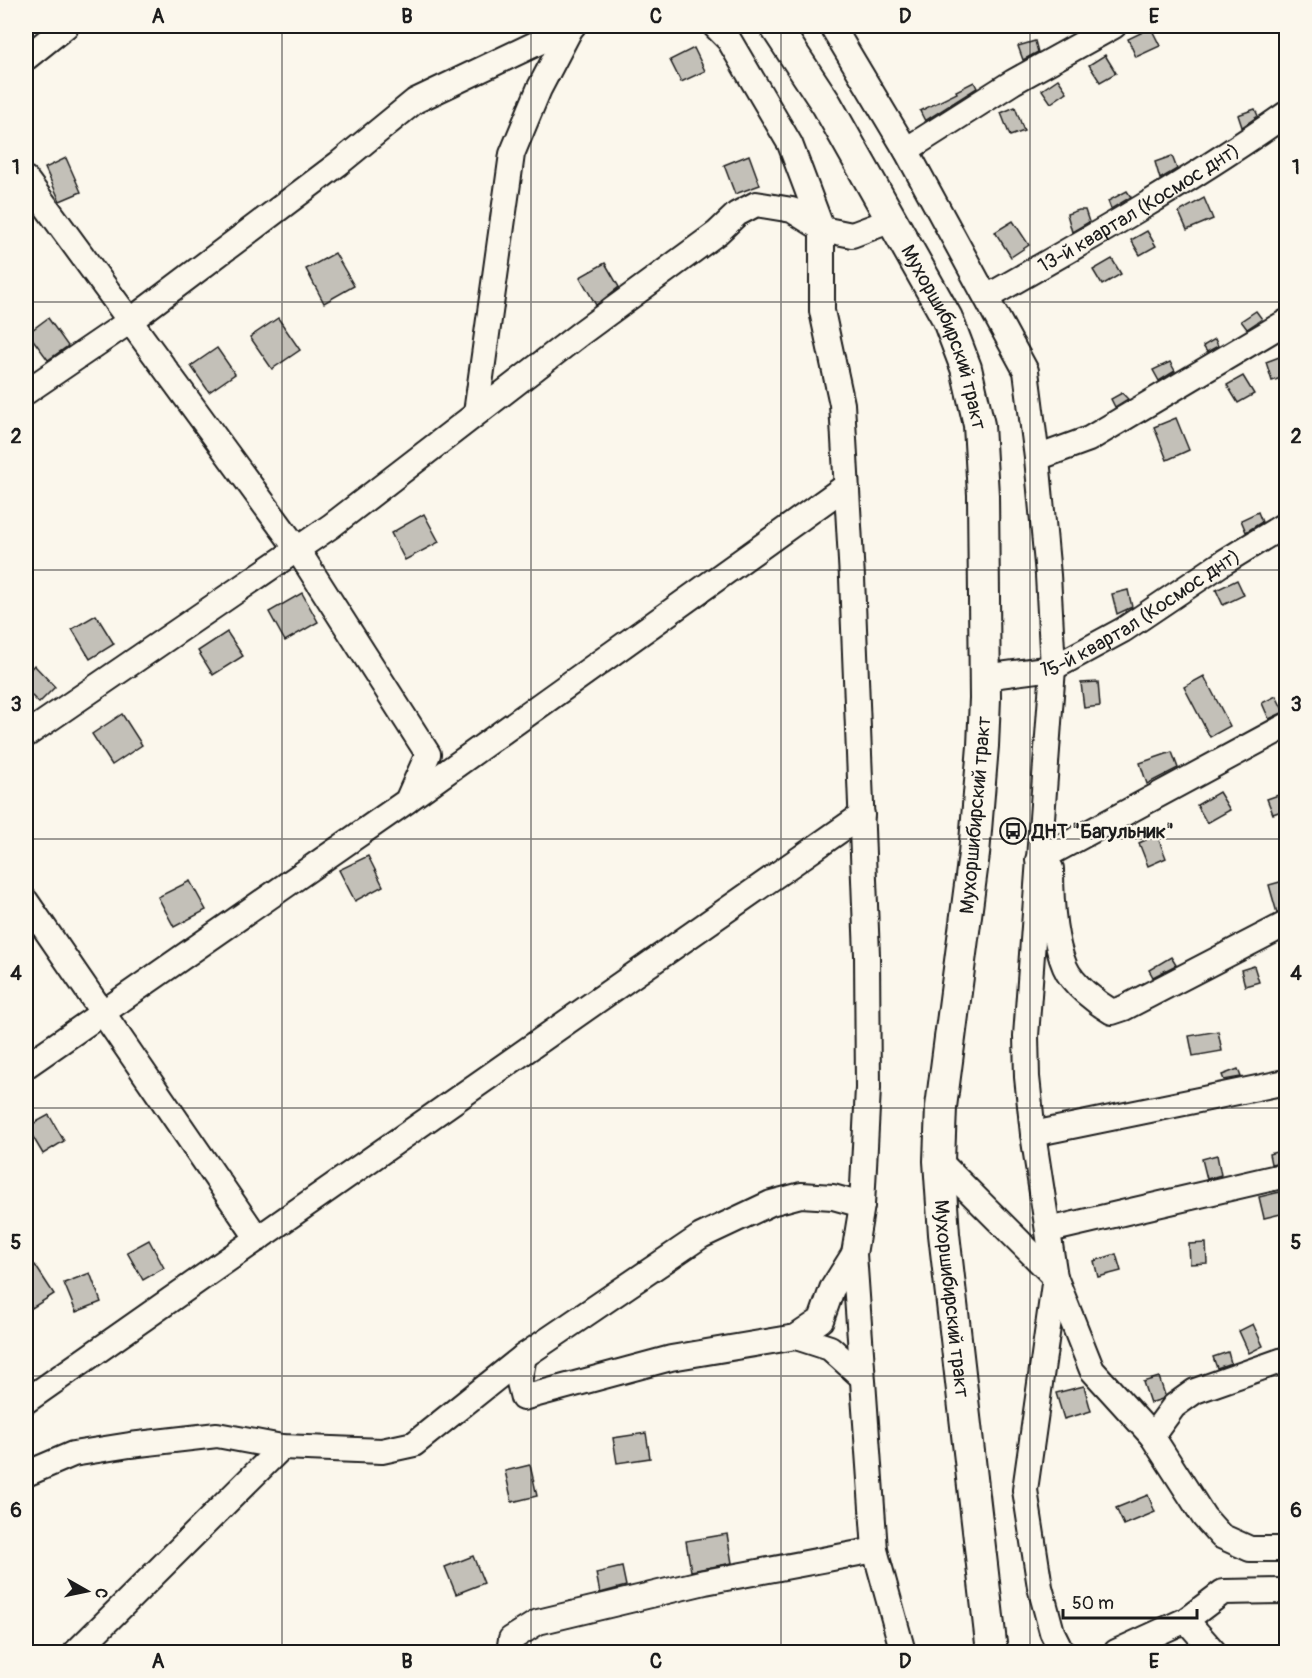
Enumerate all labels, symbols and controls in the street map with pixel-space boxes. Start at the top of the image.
text: A [152,4,165,29]
text: B [401,4,413,29]
text: C [650,4,662,29]
text: D [899,4,912,29]
text: E [1149,4,1160,29]
street label: 13-й квартал (Космос днт) [1034,137,1244,278]
text: 1 [12,155,20,180]
text: 1 [1292,155,1300,180]
street label: Мухоршибирский тракт [895,240,992,432]
text: 2 [10,424,22,449]
text: 2 [1290,424,1302,449]
street label: 15-й квартал (Космос днт) [1039,543,1245,683]
text: 3 [10,692,22,717]
text: 3 [1290,692,1302,717]
street label: Мухоршибирский тракт [954,715,997,915]
bus stop icon: ДНТ "Багульник" [998,816,1028,846]
place label: ДНТ "Багульник" [1031,819,1174,844]
text: 4 [10,961,22,986]
text: 4 [1290,961,1302,986]
street label: Мухоршибирский тракт [929,1199,975,1399]
text: 5 [11,1230,22,1255]
text: 5 [1291,1230,1302,1255]
text: 6 [10,1498,22,1523]
text: 6 [1290,1498,1302,1523]
north arrow [57,1561,117,1621]
scale bar [1063,1582,1196,1620]
text: С [90,1587,111,1600]
text: 50 m [1072,1592,1114,1615]
text: A [152,1649,165,1674]
text: B [401,1649,413,1674]
text: C [650,1649,662,1674]
text: D [899,1649,912,1674]
text: E [1149,1649,1160,1674]

